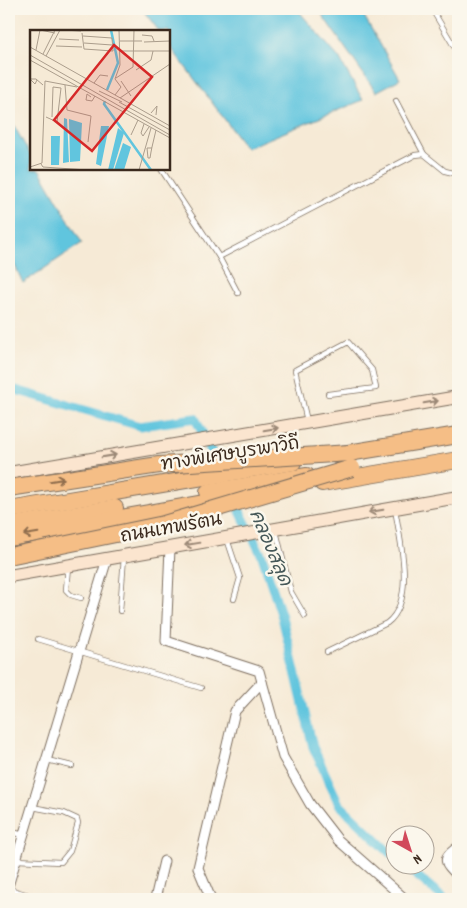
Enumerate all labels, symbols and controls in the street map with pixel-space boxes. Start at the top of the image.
inset map [30,30,170,170]
one-way arrow [423,396,439,406]
one-way arrow [263,423,279,433]
street label: ทางพิเศษบูรพาวิถี [159,430,301,479]
one-way arrow [100,451,116,461]
one-way arrow [48,475,64,485]
water label: คลองสลุด [241,506,297,592]
street label: ถนนเทพรัตน [119,507,224,551]
one-way arrow [368,507,384,517]
one-way arrow [23,530,39,540]
one-way arrow [184,539,200,549]
north arrow [384,826,434,876]
text: N [408,849,426,869]

